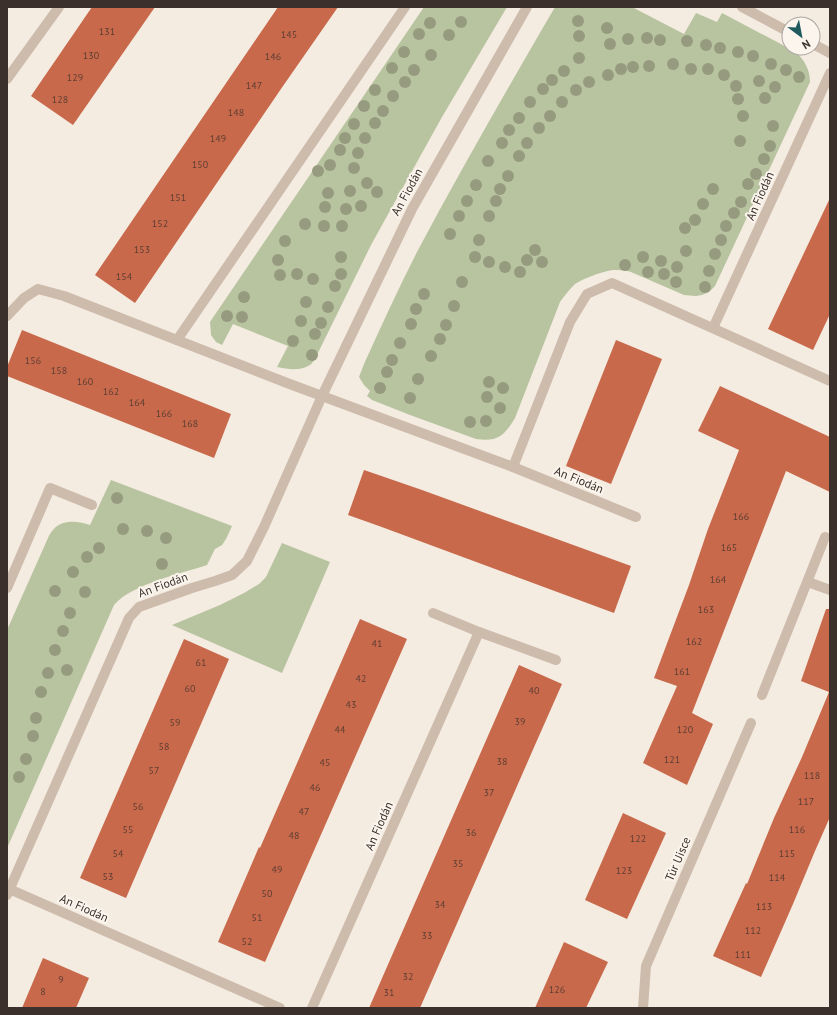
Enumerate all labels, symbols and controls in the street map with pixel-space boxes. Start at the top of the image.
north arrow [781,16,821,56]
house number: 131 [99,25,115,38]
house number: 145 [281,28,297,41]
text: N [800,37,813,52]
house number: 130 [83,49,100,62]
house number: 146 [265,50,281,63]
house number: 129 [67,71,83,84]
house number: 147 [246,79,262,92]
house number: 128 [52,93,68,106]
house number: 148 [228,106,244,119]
house number: 149 [210,132,226,145]
house number: 150 [192,158,209,171]
street label: An Fiodán [387,166,426,218]
street label: An Fiodán [742,169,777,222]
house number: 151 [170,191,186,204]
house number: 152 [152,217,168,230]
house number: 153 [134,243,150,256]
house number: 154 [116,270,133,283]
house number: 156 [25,354,41,367]
house number: 158 [51,364,67,377]
house number: 160 [77,375,94,388]
house number: 162 [103,385,119,398]
house number: 164 [129,396,146,409]
house number: 166 [156,407,172,420]
house number: 168 [182,417,198,430]
street label: An Fiodán [552,463,606,496]
house number: 166 [733,510,749,523]
house number: 165 [721,541,737,554]
street label: An Fiodán [136,569,190,600]
house number: 164 [710,573,727,586]
house number: 163 [698,603,714,616]
house number: 162 [686,635,702,648]
house number: 41 [372,637,382,650]
house number: 61 [196,656,206,669]
house number: 161 [674,665,690,678]
house number: 42 [356,672,366,685]
house number: 60 [185,682,196,695]
house number: 40 [529,684,540,697]
house number: 43 [346,698,356,711]
house number: 39 [515,715,525,728]
house number: 59 [170,716,180,729]
house number: 44 [335,723,346,736]
house number: 120 [677,723,694,736]
house number: 58 [159,740,169,753]
house number: 121 [664,753,680,766]
house number: 38 [497,755,507,768]
house number: 45 [320,756,330,769]
house number: 57 [149,764,159,777]
house number: 118 [804,769,820,782]
house number: 46 [310,781,320,794]
house number: 37 [484,786,494,799]
house number: 117 [798,795,814,808]
street label: An Fiodán [361,799,396,852]
house number: 56 [133,800,143,813]
house number: 47 [299,805,309,818]
house number: 55 [123,823,133,836]
house number: 116 [789,823,805,836]
house number: 36 [466,826,476,839]
house number: 48 [289,829,299,842]
house number: 122 [630,832,646,845]
street label: Túr Uisce [661,834,694,883]
house number: 54 [113,847,124,860]
house number: 115 [779,847,795,860]
house number: 35 [453,857,463,870]
house number: 49 [272,863,282,876]
house number: 123 [616,864,632,877]
house number: 53 [103,870,113,883]
house number: 114 [769,871,786,884]
house number: 50 [262,887,273,900]
street label: An Fiodán [58,890,111,925]
house number: 34 [435,898,446,911]
house number: 113 [756,900,772,913]
house number: 51 [252,911,262,924]
house number: 112 [745,924,761,937]
house number: 33 [422,929,432,942]
house number: 52 [242,935,252,948]
house number: 111 [735,948,751,961]
house number: 32 [403,970,413,983]
house number: 9 [58,973,64,986]
house number: 126 [549,983,565,996]
house number: 8 [40,985,46,998]
house number: 31 [384,986,394,999]

